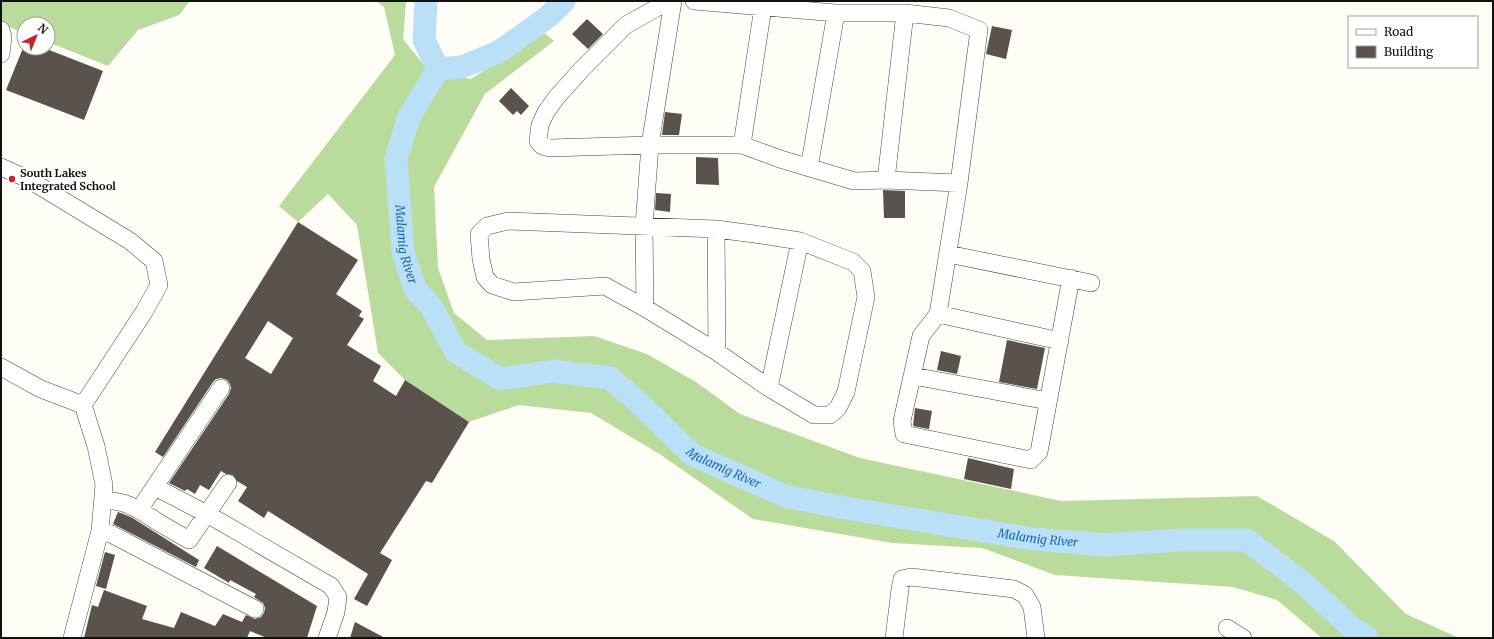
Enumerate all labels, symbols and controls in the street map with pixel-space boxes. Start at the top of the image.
north arrow [16,16,56,56]
legend [1348,16,1478,68]
text: N [35,21,51,37]
text: Road [1384,24,1413,39]
text: Building [1384,44,1434,59]
place label: South Lakes Integrated School [20,166,116,193]
marker: South Lakes Integrated School [7,174,17,184]
water label: Malamig River [392,203,421,287]
water label: Malamig River [682,444,764,492]
water label: Malamig River [996,525,1080,550]

